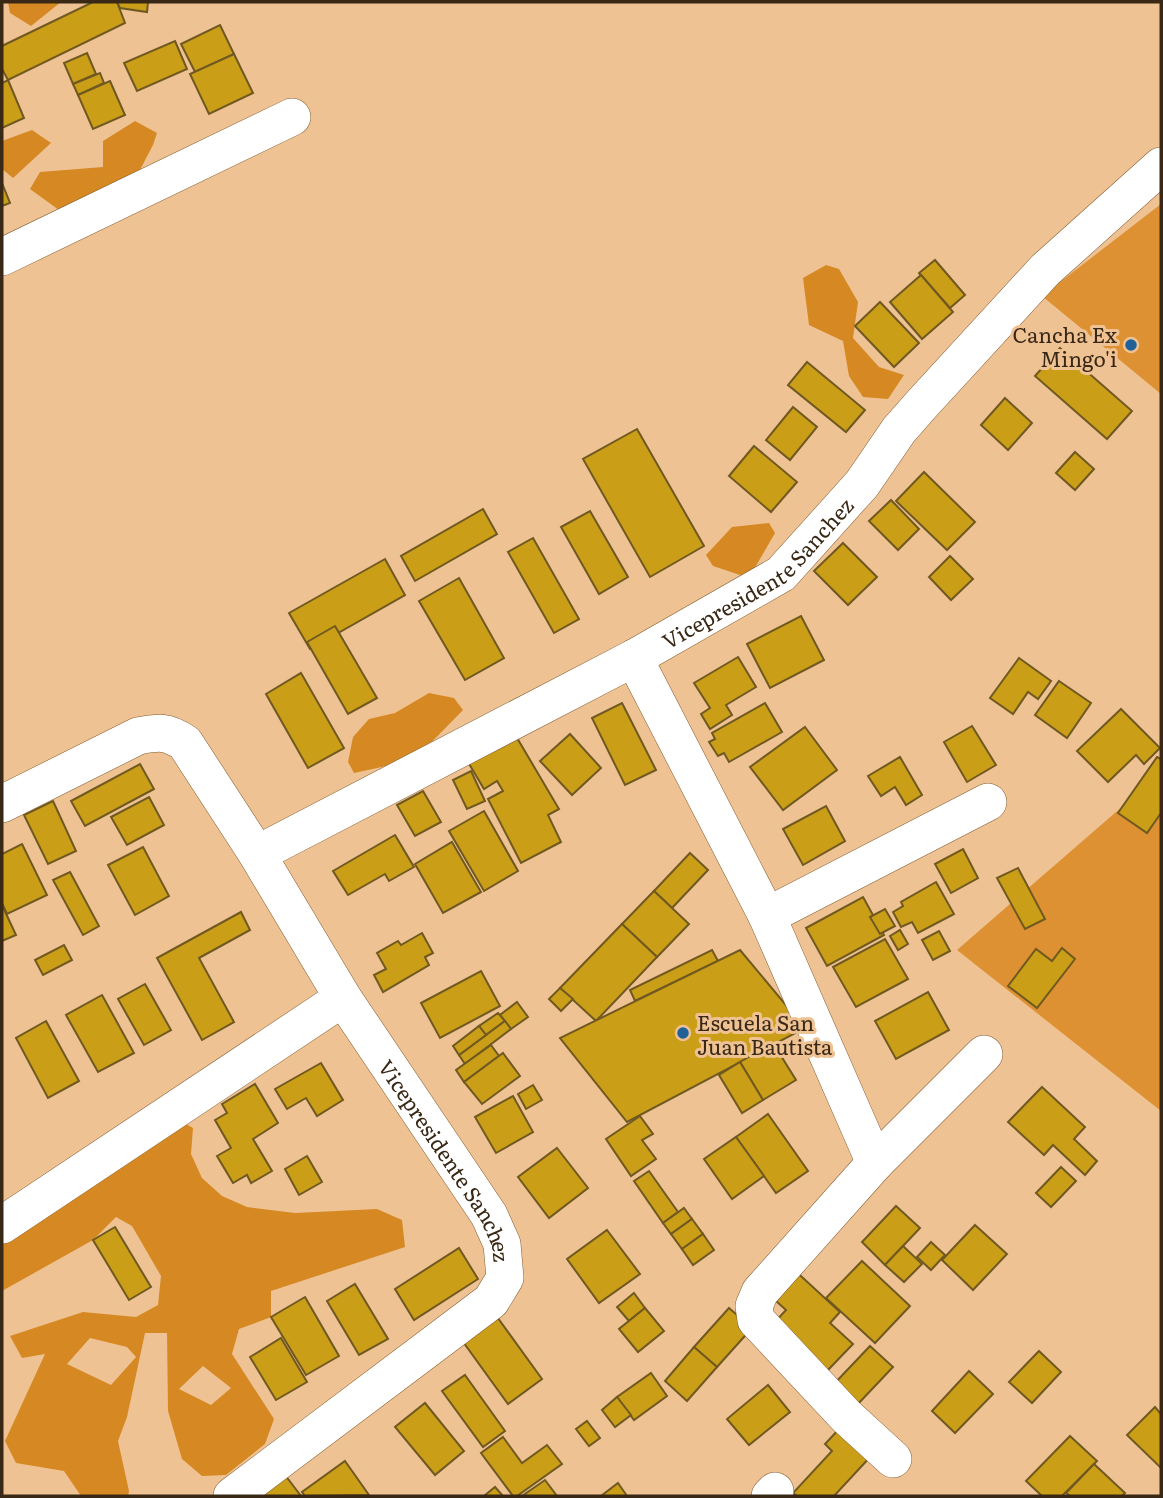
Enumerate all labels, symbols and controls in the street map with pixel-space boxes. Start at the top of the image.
place label: Cancha Ex Mingo'i [1013,318,1117,373]
marker: Cancha Ex Mingo'i [1123,337,1139,353]
street label: Vicepresidente Sanchez [655,490,859,655]
place label: Escuela San Juan Bautista [697,1006,833,1061]
marker: Escuela San Juan Bautista [675,1025,691,1041]
street label: Vicepresidente Sanchez [372,1052,519,1263]

